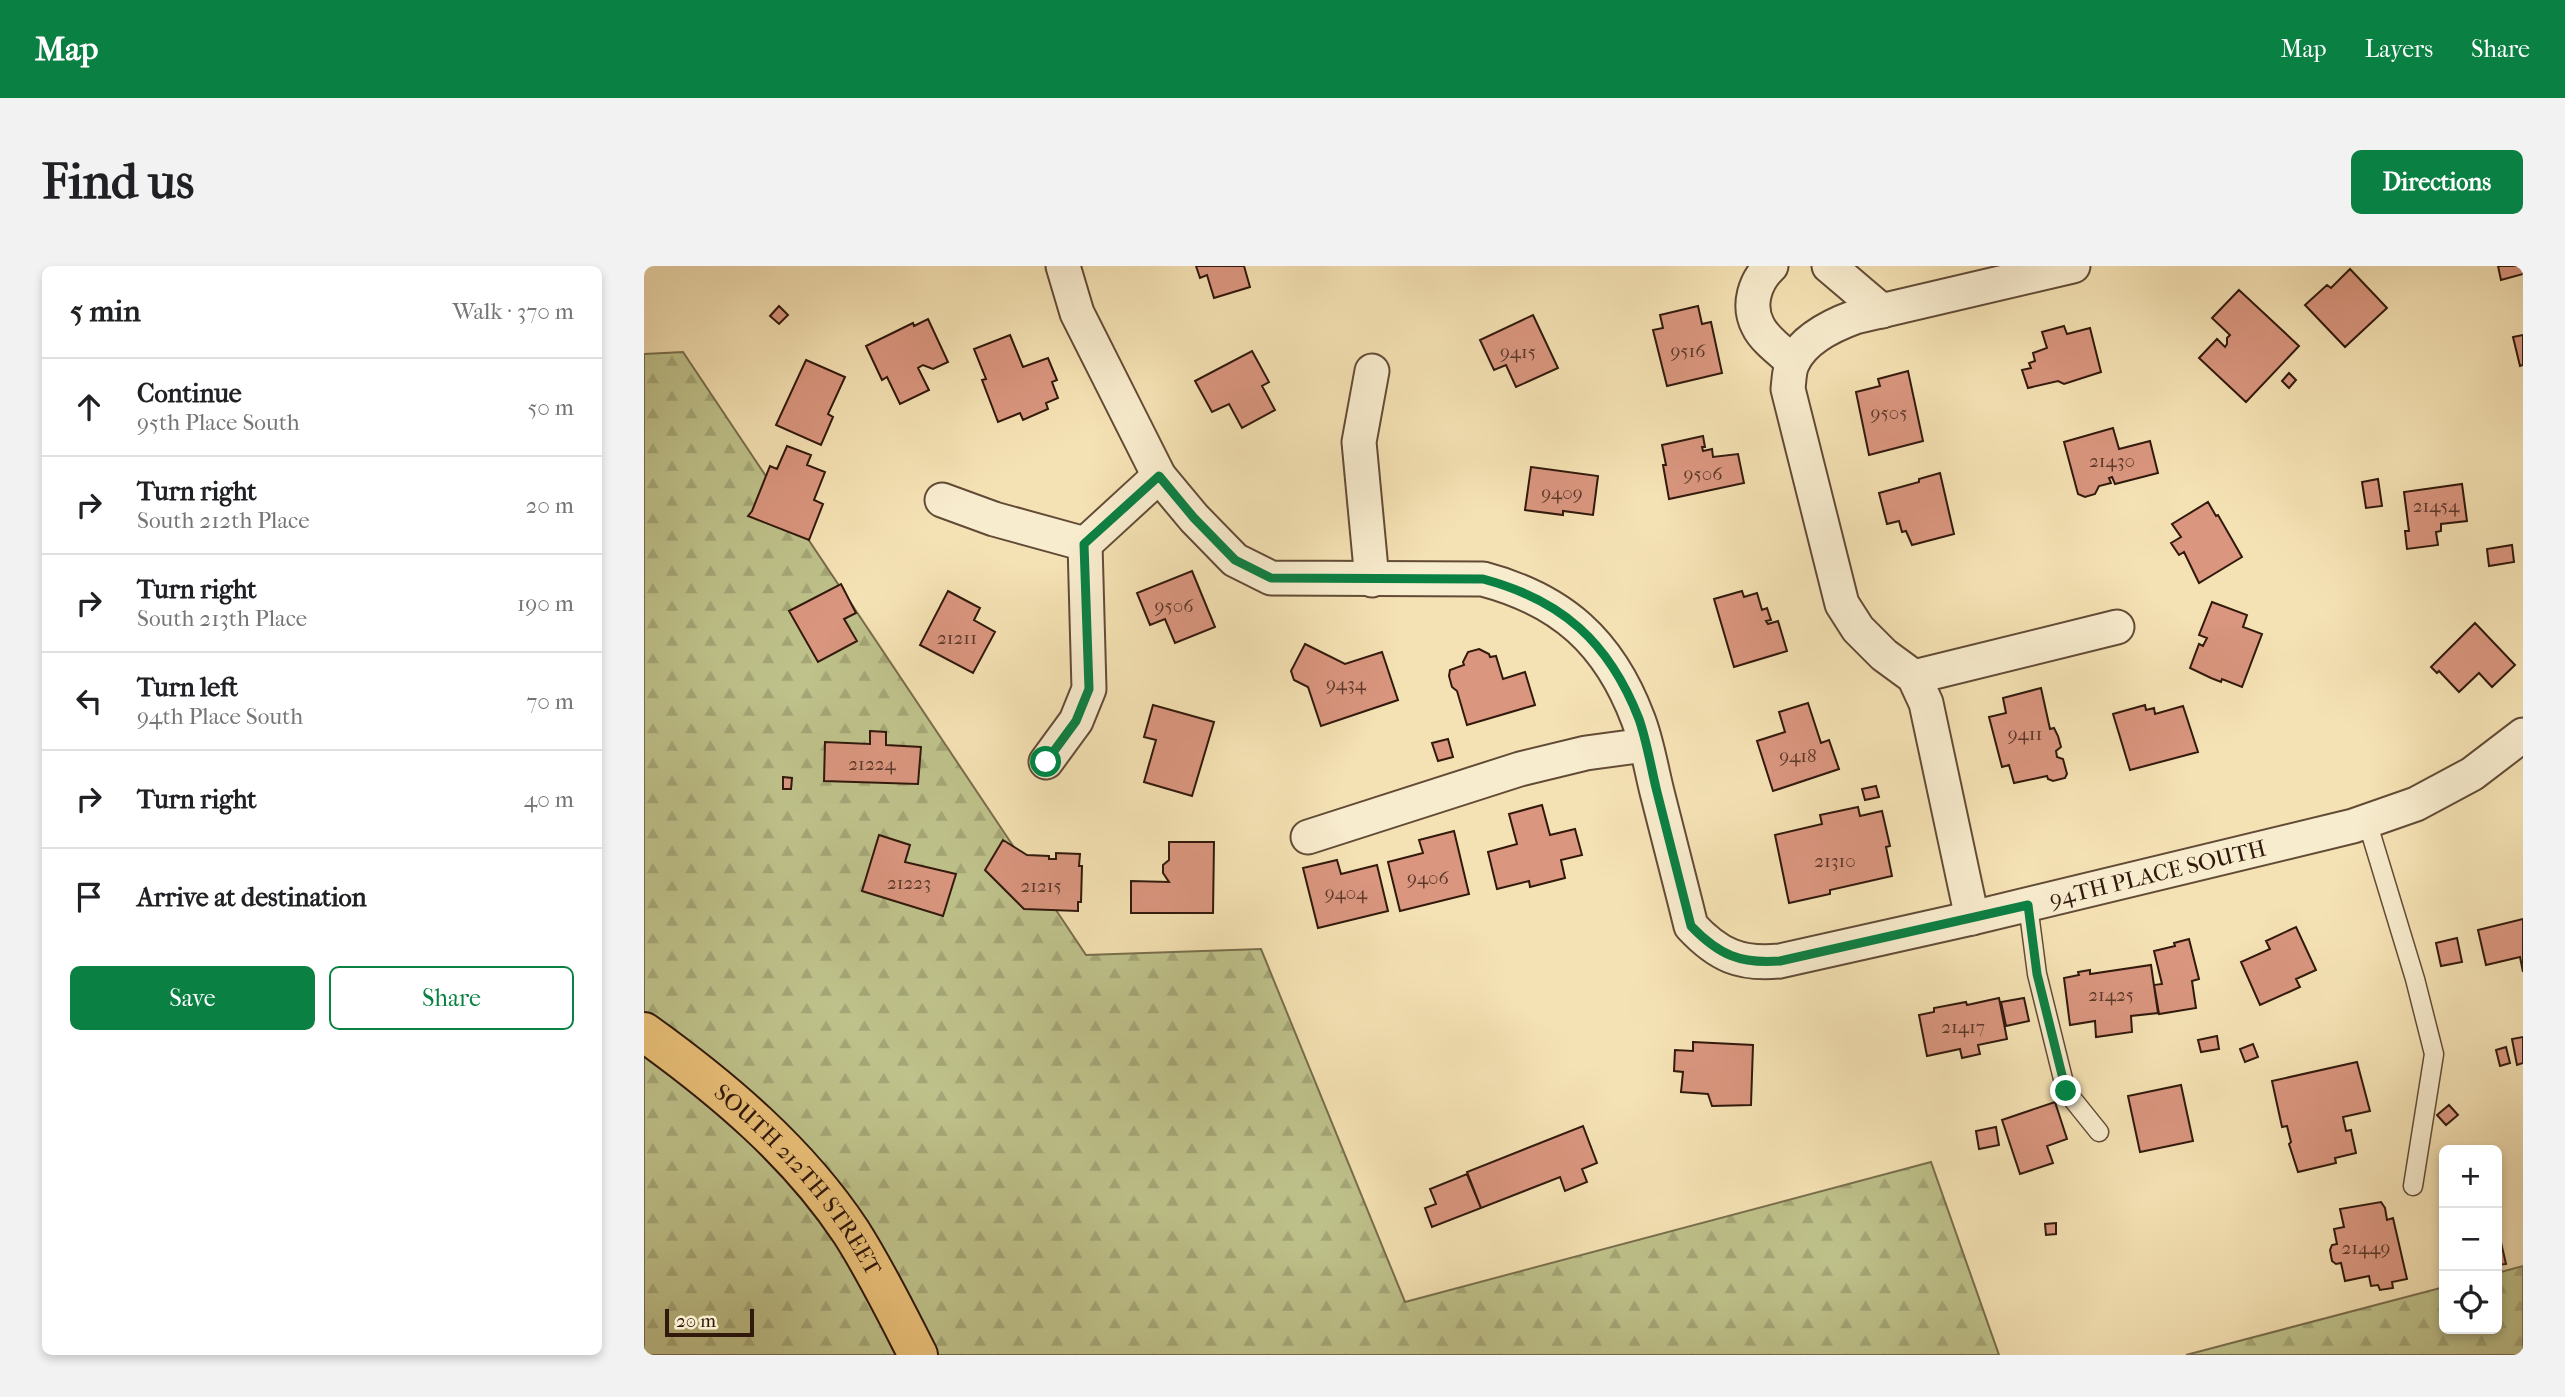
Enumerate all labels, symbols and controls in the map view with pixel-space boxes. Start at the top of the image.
text: Map [35,30,98,69]
text: Map [2281,35,2327,63]
text: Layers [2365,35,2433,63]
text: Share [2471,35,2530,63]
button: Directions [2351,150,2523,214]
text: Find us [42,153,194,211]
text: 5 min [70,294,141,329]
text: Walk · 370 m [452,298,574,325]
house number: 9516 [1670,340,1706,362]
house number: 9415 [1500,341,1536,363]
text: Continue [137,378,242,409]
icon: ahead [70,388,108,426]
text: 50 m [527,394,574,421]
house number: 9505 [1871,402,1907,424]
text: 95th Place South [137,409,300,436]
house number: 21430 [2089,450,2135,472]
house number: 9506 [1684,463,1723,485]
text: Turn right [137,476,257,507]
house number: 9409 [1541,482,1583,504]
icon: right [70,486,108,524]
text: 20 m [525,492,574,519]
house number: 21454 [2413,495,2460,517]
text: South 212th Place [137,507,310,534]
text: Turn right [137,574,257,605]
icon: right [70,584,108,622]
text: 190 m [517,590,574,617]
house number: 9506 [1155,595,1194,617]
text: South 213th Place [137,605,307,632]
house number: 21211 [937,627,977,649]
text: Turn left [137,672,238,703]
house number: 9434 [1326,673,1367,695]
icon: left [70,682,108,720]
text: 70 m [526,688,574,715]
text: 94th Place South [137,703,303,730]
house number: 9411 [2008,723,2042,745]
house number: 9418 [1779,745,1817,767]
route start [1030,746,1061,777]
house number: 21224 [848,753,896,775]
icon: right [70,780,108,818]
text: Turn right [137,784,257,815]
text: 40 m [524,786,574,813]
street label: 94TH PLACE SOUTH [2046,834,2269,912]
house number: 21310 [1814,850,1856,872]
house number: 9406 [1407,867,1450,889]
house number: 21223 [887,872,931,894]
house number: 21215 [1020,875,1062,897]
icon: arrive [70,878,108,916]
text: Arrive at destination [137,882,367,913]
house number: 9404 [1325,882,1368,904]
button: Save [70,966,315,1030]
button: Share [329,966,574,1030]
house number: 21425 [2088,984,2134,1006]
house number: 21417 [1941,1016,1985,1038]
route end [2050,1075,2081,1106]
street label: SOUTH 212TH STREET [709,1078,887,1280]
map controls [2439,1145,2502,1334]
button: + [2439,1145,2502,1208]
button: − [2439,1208,2502,1271]
house number: 21449 [2341,1237,2391,1259]
button: locate [2439,1271,2502,1334]
scale bar [665,1306,754,1338]
text: 20 m [676,1310,716,1332]

